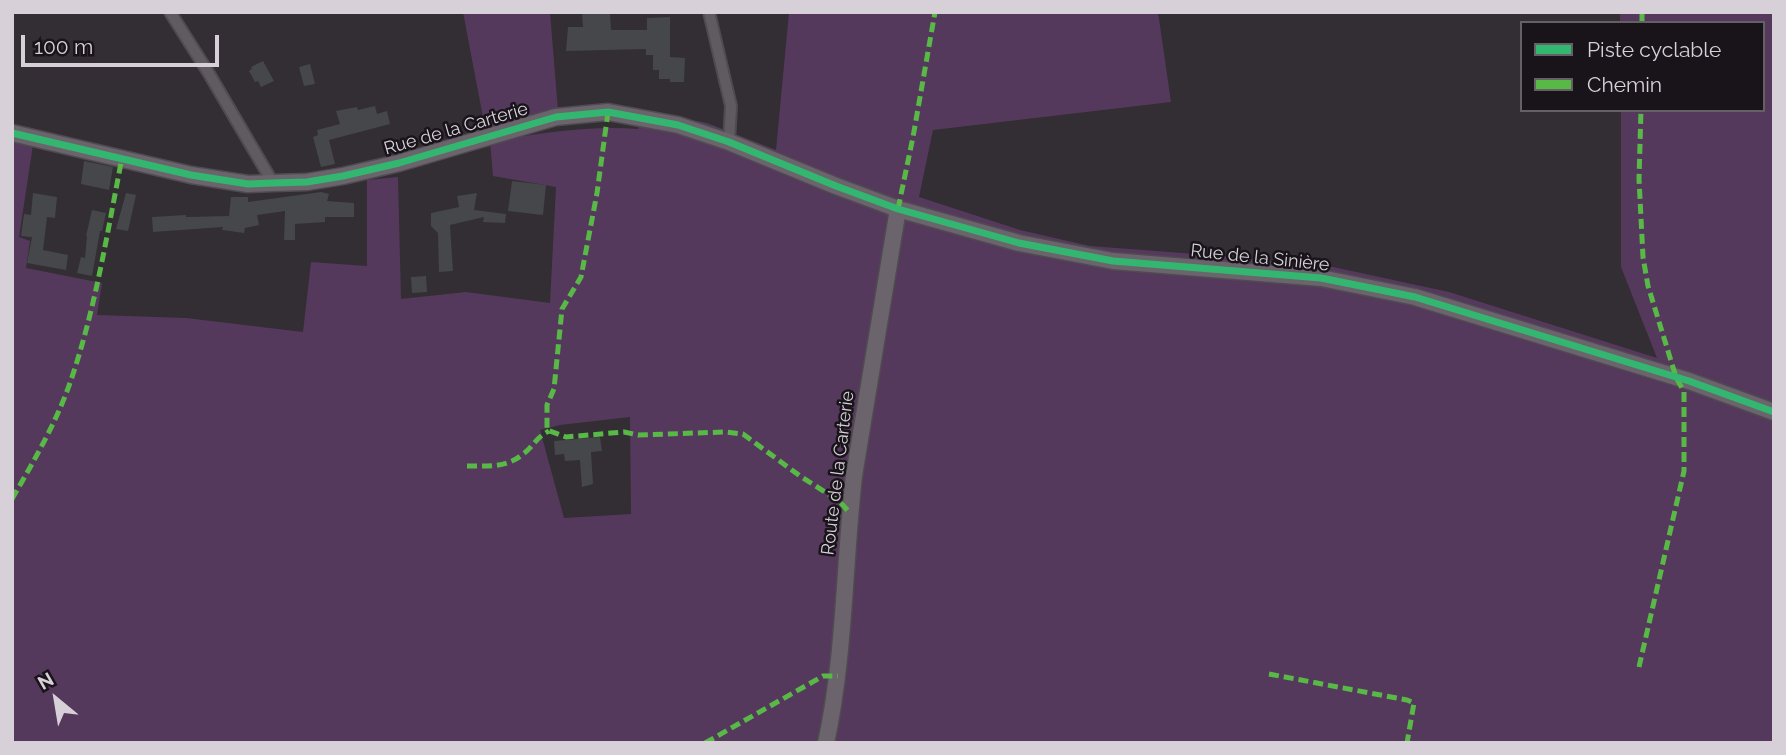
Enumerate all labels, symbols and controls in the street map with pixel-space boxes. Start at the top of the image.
scale bar [24,21,222,65]
legend [1520,21,1765,112]
text: 100 m [34,34,93,59]
text: Piste cyclable [1587,37,1721,62]
text: Chemin [1587,72,1662,97]
street label: Rue de la Carterie [381,98,531,160]
street label: Rue de la Sinière [1189,240,1331,276]
street label: Route de la Carterie [817,390,859,556]
north arrow [21,664,91,734]
text: N [34,668,57,694]

